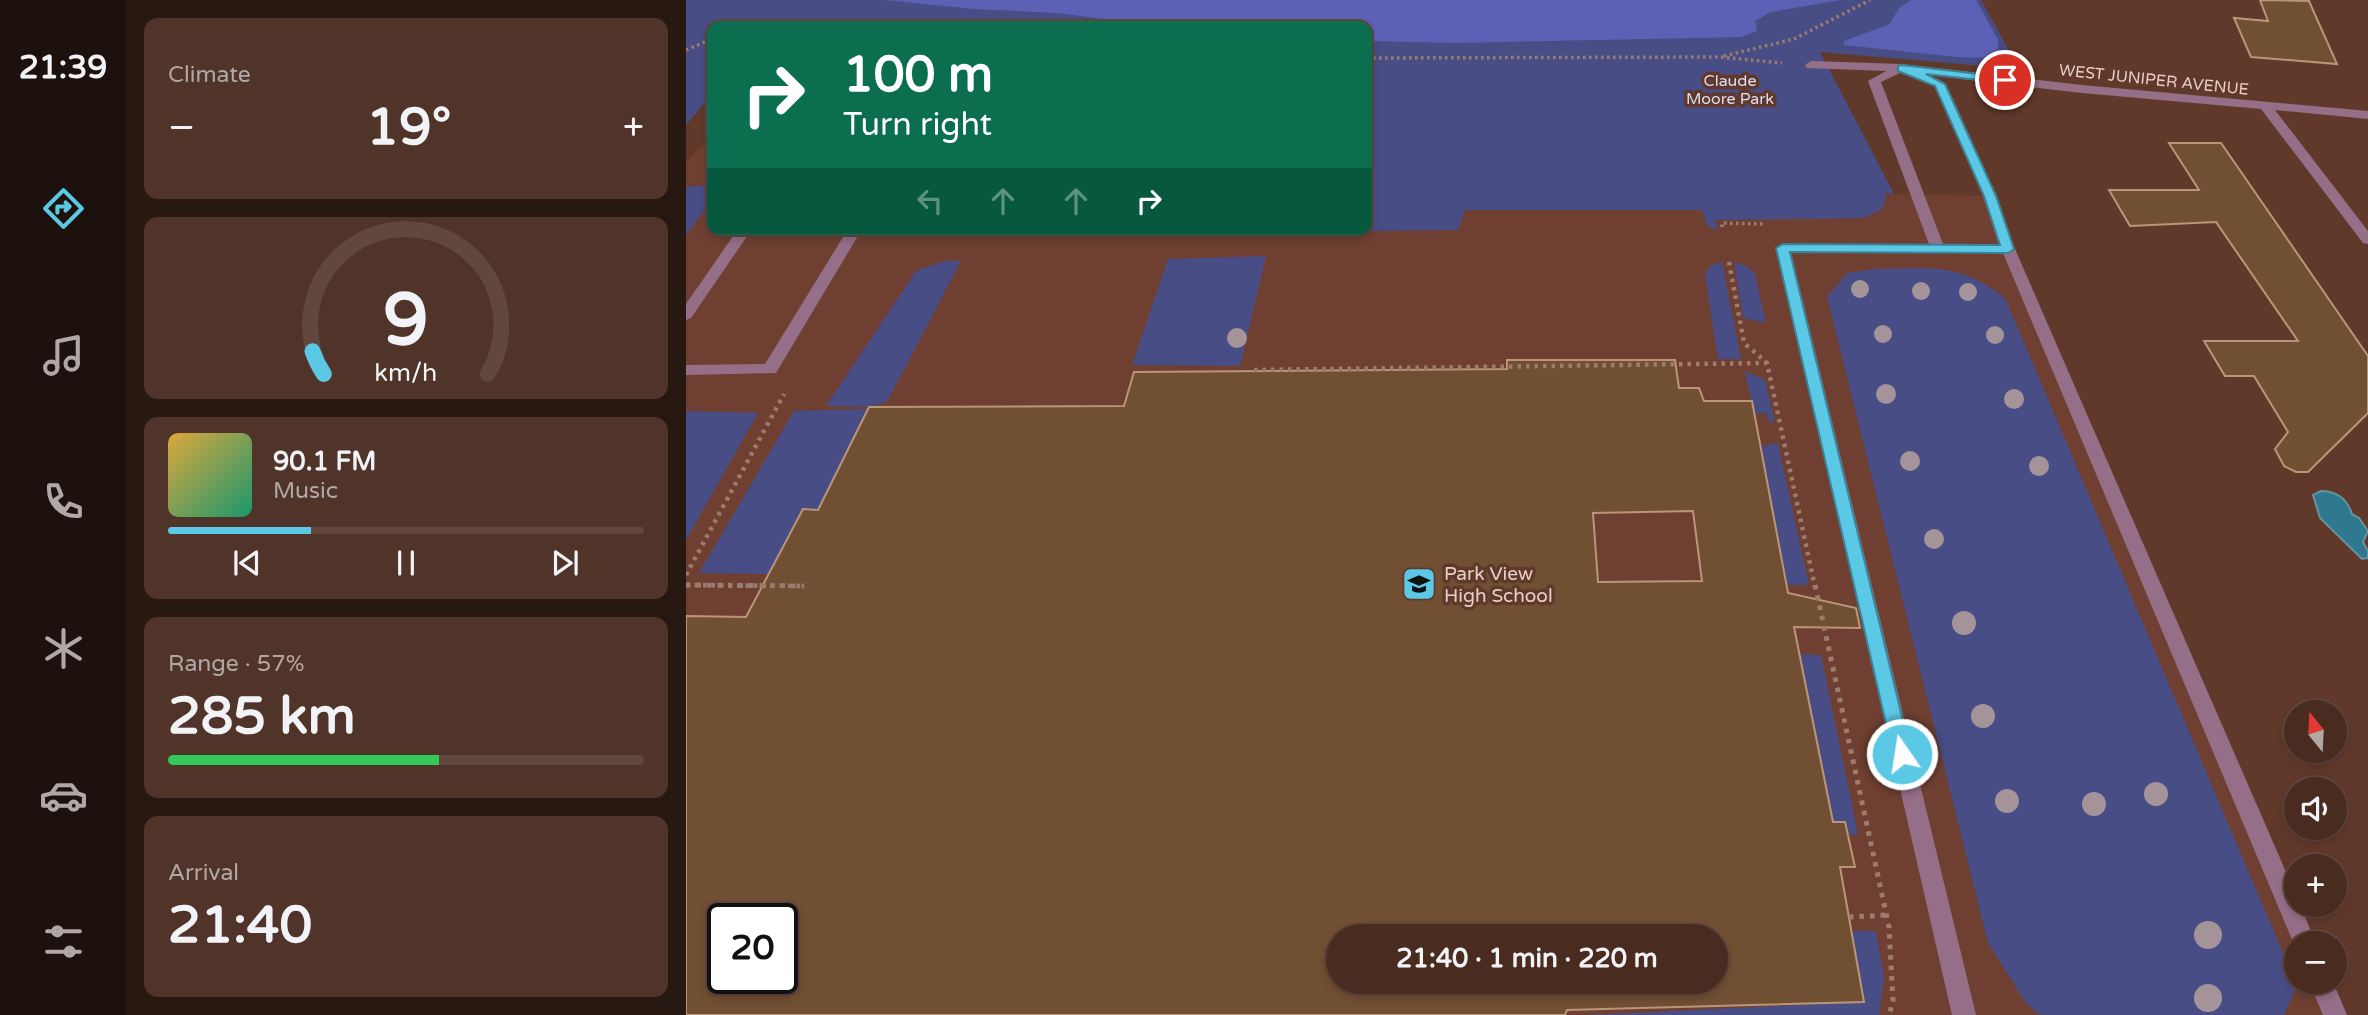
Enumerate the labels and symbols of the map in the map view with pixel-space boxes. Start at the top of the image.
pin [1975,50,2035,110]
street label: WEST JUNIPER AVENUE [2058,60,2250,100]
park label: Claude Moore Park [1686,71,1774,109]
place label: Park View High School [1444,563,1553,607]
school or university icon: Park View High School [1400,565,1438,603]
north arrow [2284,700,2347,763]
position arrow [1865,717,1939,791]
speed limit sign: 20 [707,903,798,994]

